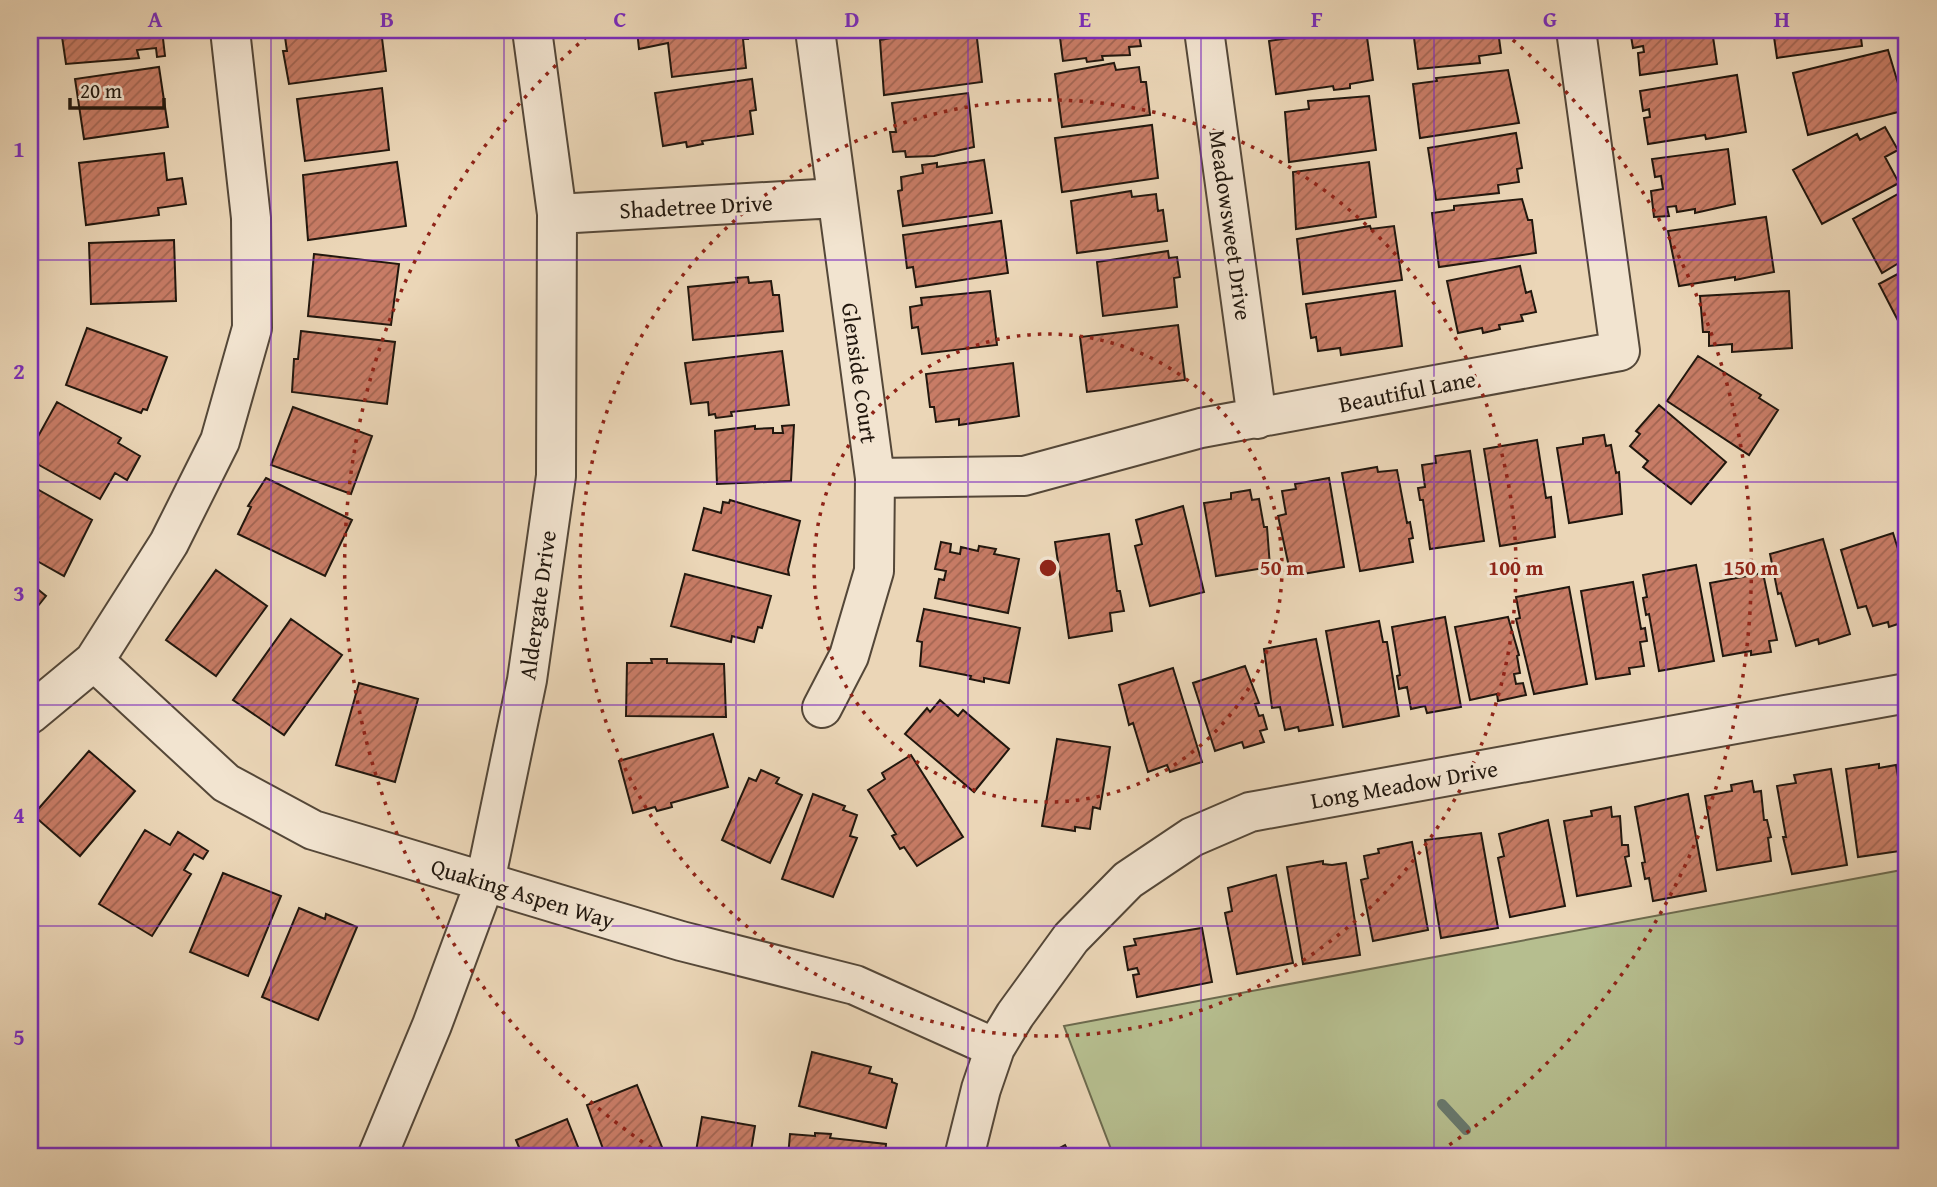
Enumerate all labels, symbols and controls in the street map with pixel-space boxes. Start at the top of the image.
text: A [148,2,163,35]
text: B [380,2,394,35]
text: C [613,2,627,35]
text: D [845,2,860,35]
text: E [1079,2,1091,35]
text: F [1311,2,1323,35]
text: G [1543,2,1557,35]
text: H [1774,2,1790,35]
scale bar [70,66,164,110]
text: 20 m [80,75,122,106]
street label: Meadowsweet Drive [1201,128,1261,322]
text: 1 [13,132,25,165]
street label: Shadetree Drive [618,186,774,226]
street label: Glenside Court [834,301,886,445]
text: 2 [13,354,25,387]
street label: Beautiful Lane [1336,362,1478,420]
street label: Aldergate Drive [510,528,564,682]
text: 50 m [1260,552,1304,583]
text: 100 m [1488,552,1544,583]
text: 150 m [1723,552,1779,583]
centre of rings [1036,556,1060,580]
text: 3 [13,576,25,609]
street label: Long Meadow Drive [1308,751,1500,817]
text: 4 [13,798,25,831]
street label: Quaking Aspen Way [427,849,619,937]
text: 5 [13,1020,25,1053]

